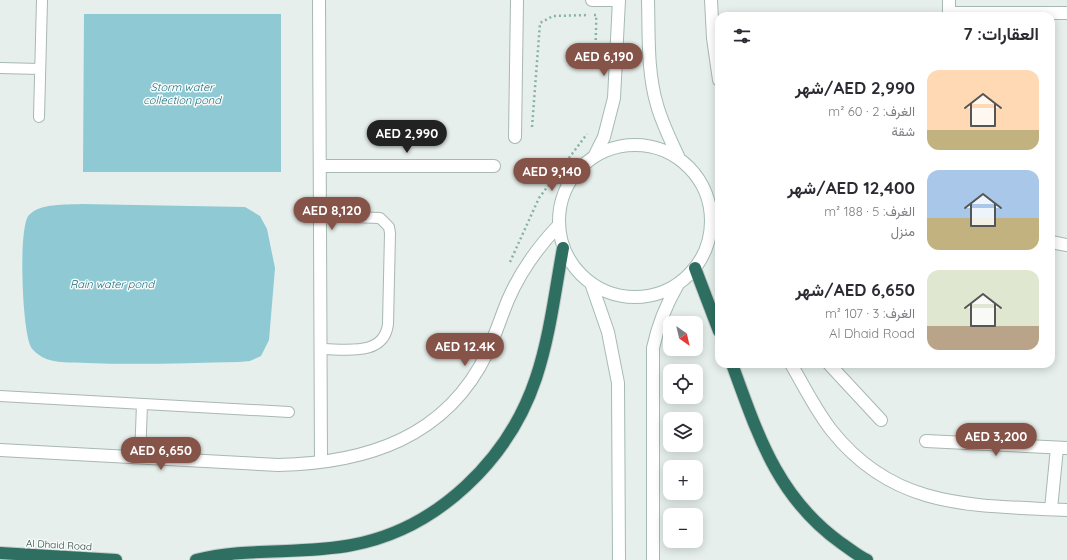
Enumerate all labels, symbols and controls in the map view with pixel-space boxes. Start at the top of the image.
text: العقارات: 7 [963,23,1039,44]
icon: filters [731,25,753,47]
pin: AED 6,190 [558,43,650,77]
text: AED 6,190 [575,48,633,64]
text: AED 2,990/شهر [795,77,915,98]
water label: Storm water collection pond [143,80,222,107]
icon: home [959,86,1007,134]
text: الغرف: 2 · 60 m² [828,103,915,119]
pin: AED 2,990 [361,120,453,154]
text: شقة [892,123,915,139]
text: AED 2,990 [376,125,438,141]
pin: AED 9,140 [506,158,598,192]
text: AED 9,140 [522,163,582,179]
text: AED 12,400/شهر [787,177,915,198]
icon: home [959,186,1007,234]
pin: AED 8,120 [286,197,378,231]
text: AED 8,120 [303,202,361,218]
text: الغرف: 5 · 188 m² [824,203,915,219]
text: منزل [891,223,915,239]
water label: Rain water pond [70,277,155,291]
text: AED 6,650/شهر [795,279,915,300]
icon: home [959,286,1007,334]
text: الغرف: 3 · 107 m² [825,305,915,321]
north arrow [663,316,703,356]
map controls [663,316,703,548]
text: Al Dhaid Road [829,325,915,341]
pin: AED 12.4K [419,333,511,367]
text: AED 12.4K [435,338,495,354]
button: locate [663,364,703,404]
button: layers [663,412,703,452]
pin: AED 3,200 [950,423,1042,457]
text: AED 3,200 [965,428,1027,444]
pin: AED 6,650 [115,437,207,471]
text: AED 6,650 [130,442,192,458]
button: + [663,460,703,500]
button: − [663,508,703,548]
street label: Al Dhaid Road [26,537,92,553]

